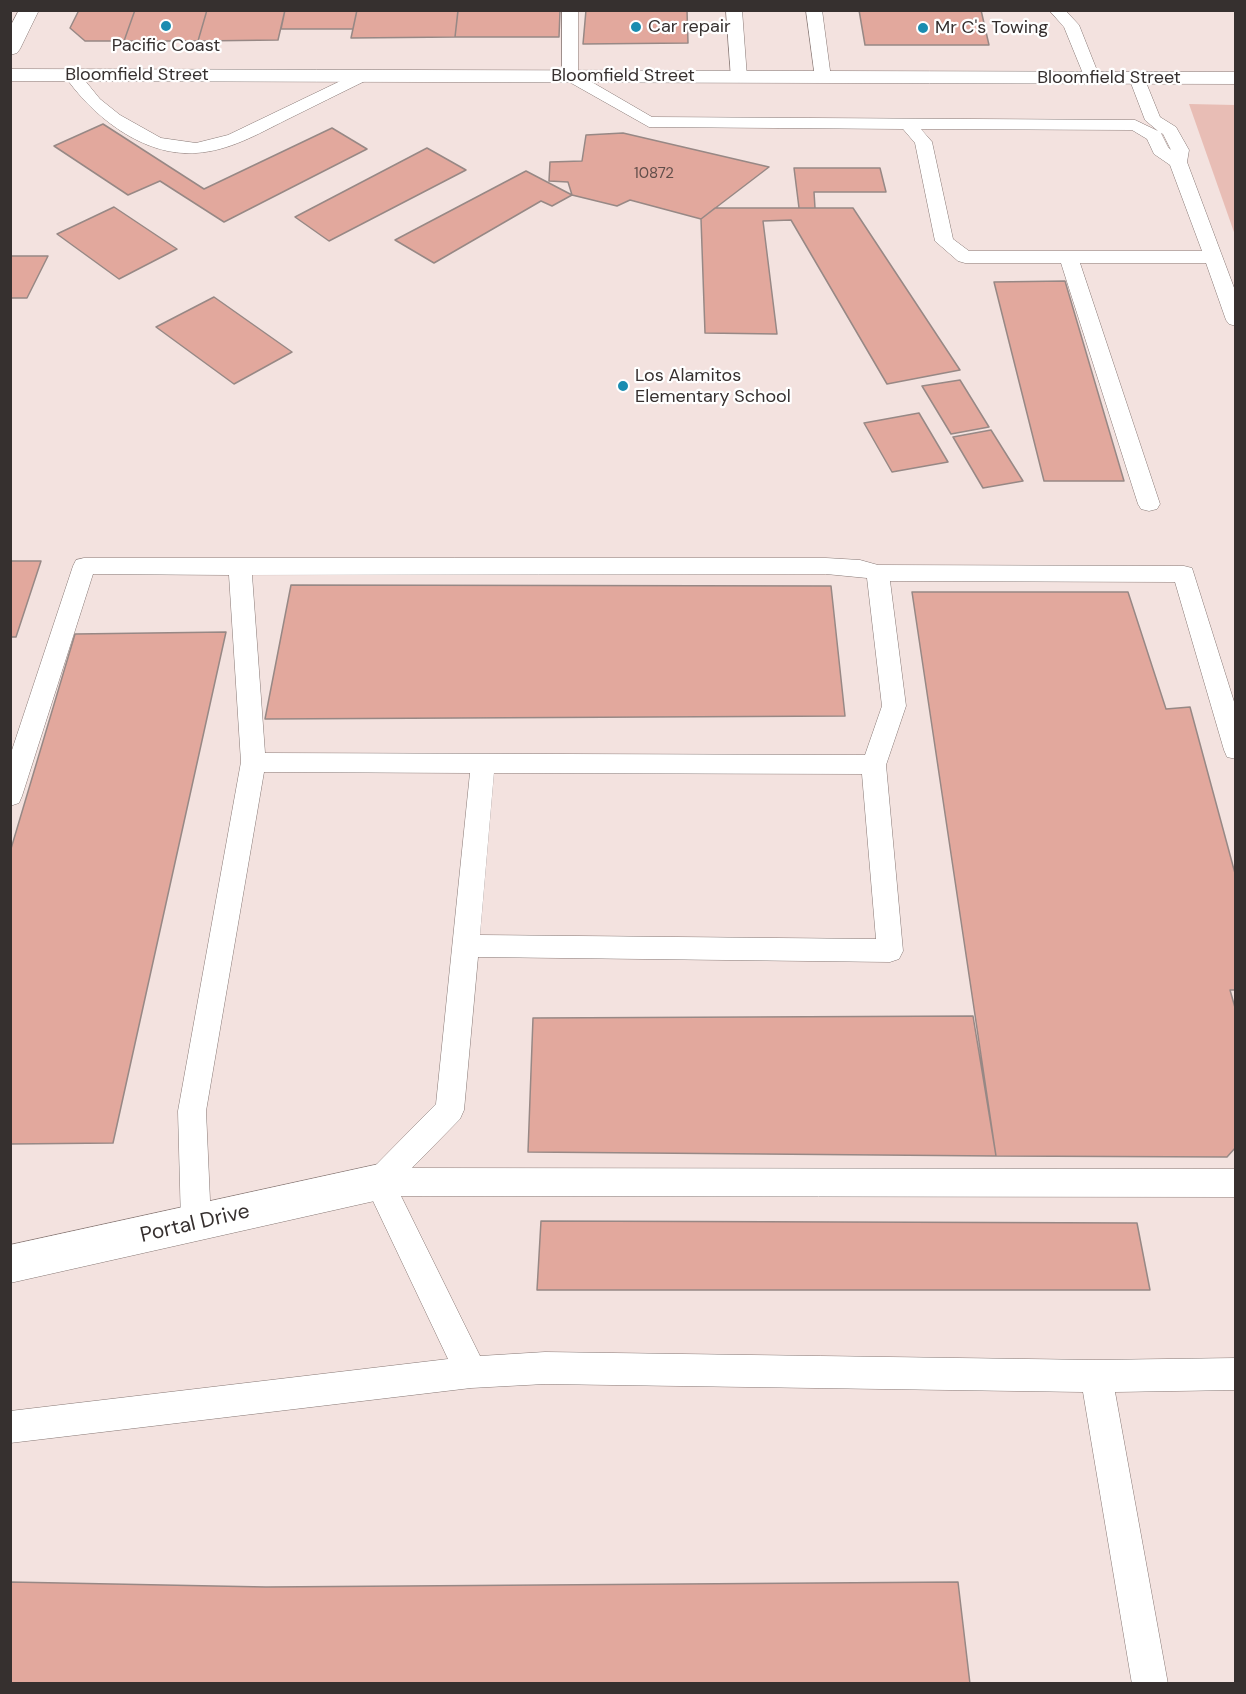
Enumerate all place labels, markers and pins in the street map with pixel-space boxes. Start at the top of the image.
place label: Car repair [648,16,731,38]
place label: Mr C's Towing [935,17,1048,39]
marker: Pacific Coast [159,19,173,33]
marker: Car repair [629,20,643,34]
marker: Mr C's Towing [916,21,930,35]
place label: Pacific Coast [112,35,220,57]
place label: Los Alamitos Elementary School [635,365,791,407]
marker: Los Alamitos Elementary School [616,379,630,393]

